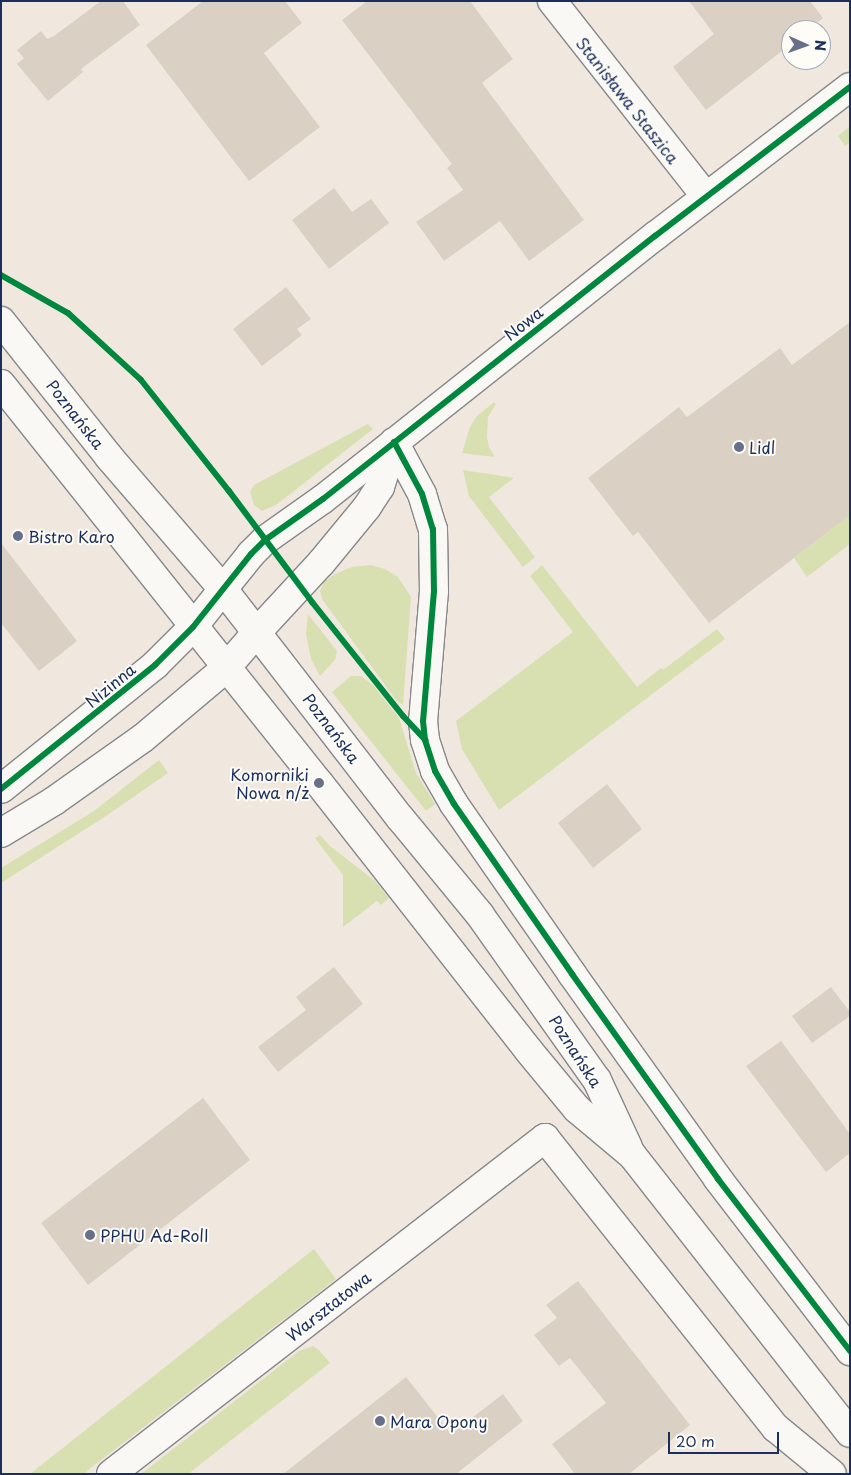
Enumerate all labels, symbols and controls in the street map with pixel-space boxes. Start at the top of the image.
north arrow [781,20,831,70]
street label: Stanisława Staszica [573,33,683,167]
text: N [810,40,831,51]
street label: Nowa [500,302,546,344]
street label: Poznańska [43,376,109,452]
place label: Lidl [749,437,775,457]
marker: Lidl [733,441,745,453]
place label: Bistro Karo [28,526,116,546]
marker: Bistro Karo [12,530,24,542]
street label: Nizinna [81,659,139,711]
street label: Poznańska [300,689,364,767]
place label: Komorniki Nowa n/ż [230,764,309,802]
marker: Komorniki Nowa n/ż [313,777,325,789]
street label: Poznańska [546,1011,606,1091]
place label: PPHU Ad-Roll [100,1225,208,1245]
marker: PPHU Ad-Roll [84,1229,96,1241]
street label: Warsztatowa [282,1267,374,1345]
place label: Mara Opony [390,1411,486,1431]
marker: Mara Opony [374,1415,386,1427]
scale bar [671,1422,782,1454]
text: 20 m [676,1429,715,1452]

